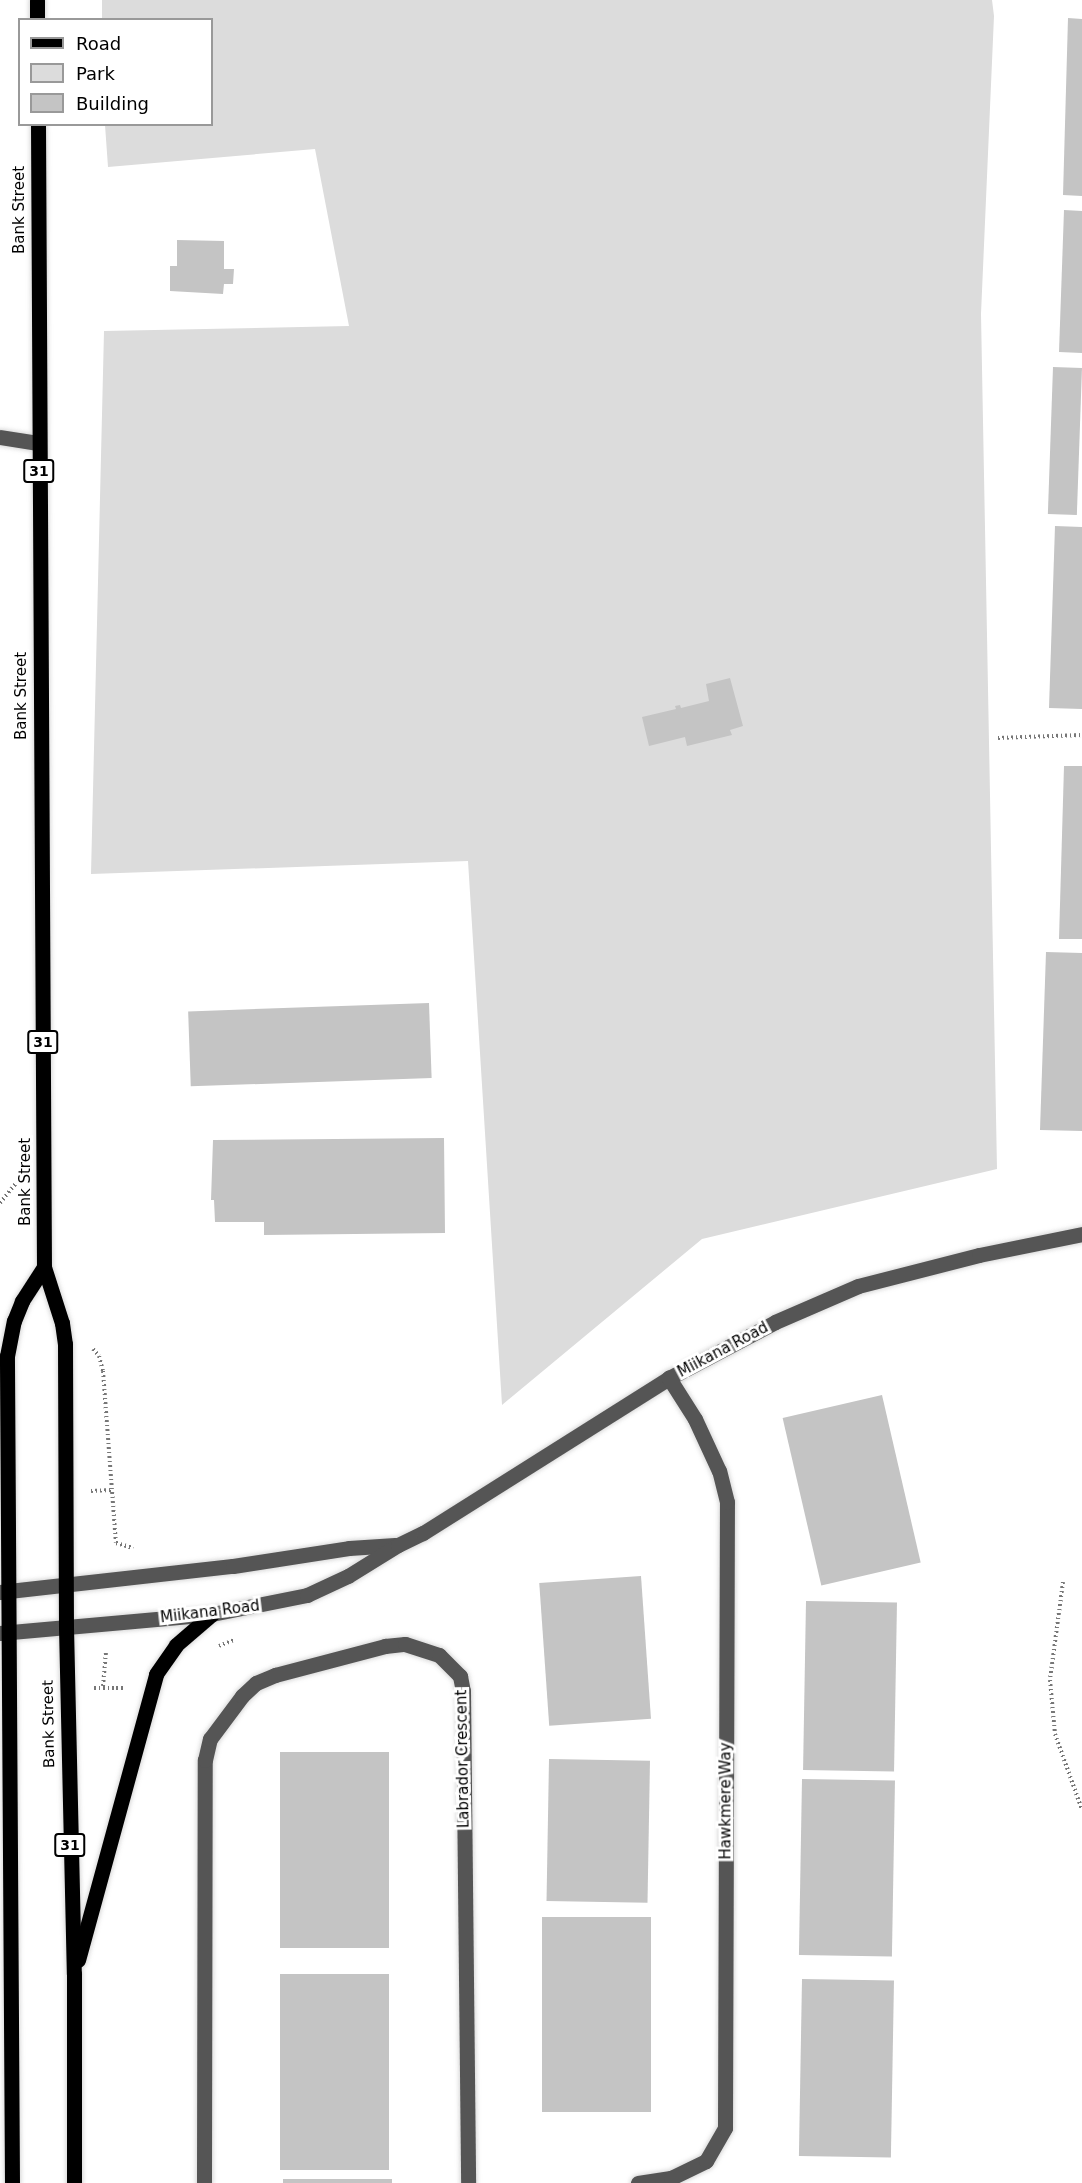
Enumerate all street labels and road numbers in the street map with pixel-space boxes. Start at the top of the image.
street label: Bank Street [11,166,29,254]
road number: 31 [22,460,56,482]
street label: Bank Street [13,652,31,740]
road number: 31 [26,1031,60,1053]
street label: Bank Street [17,1138,35,1226]
street label: Miikana Road [675,1319,771,1381]
street label: Miikana Road [159,1597,261,1627]
street label: Bank Street [39,1680,59,1768]
street label: Labrador Crescent [453,1690,473,1828]
street label: Hawkmere Way [717,1742,735,1860]
road number: 31 [54,1834,86,1856]

